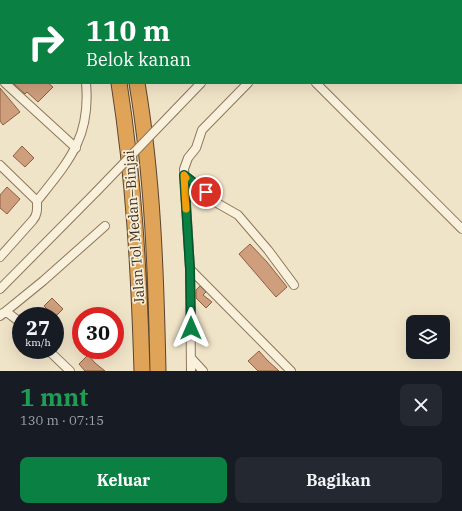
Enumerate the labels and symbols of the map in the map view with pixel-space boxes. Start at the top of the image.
street label: Jalan Tol Medan–Binjai [120,150,148,304]
pin [189,175,223,209]
speed limit sign: 30 [72,307,124,359]
position arrow [170,307,212,349]

